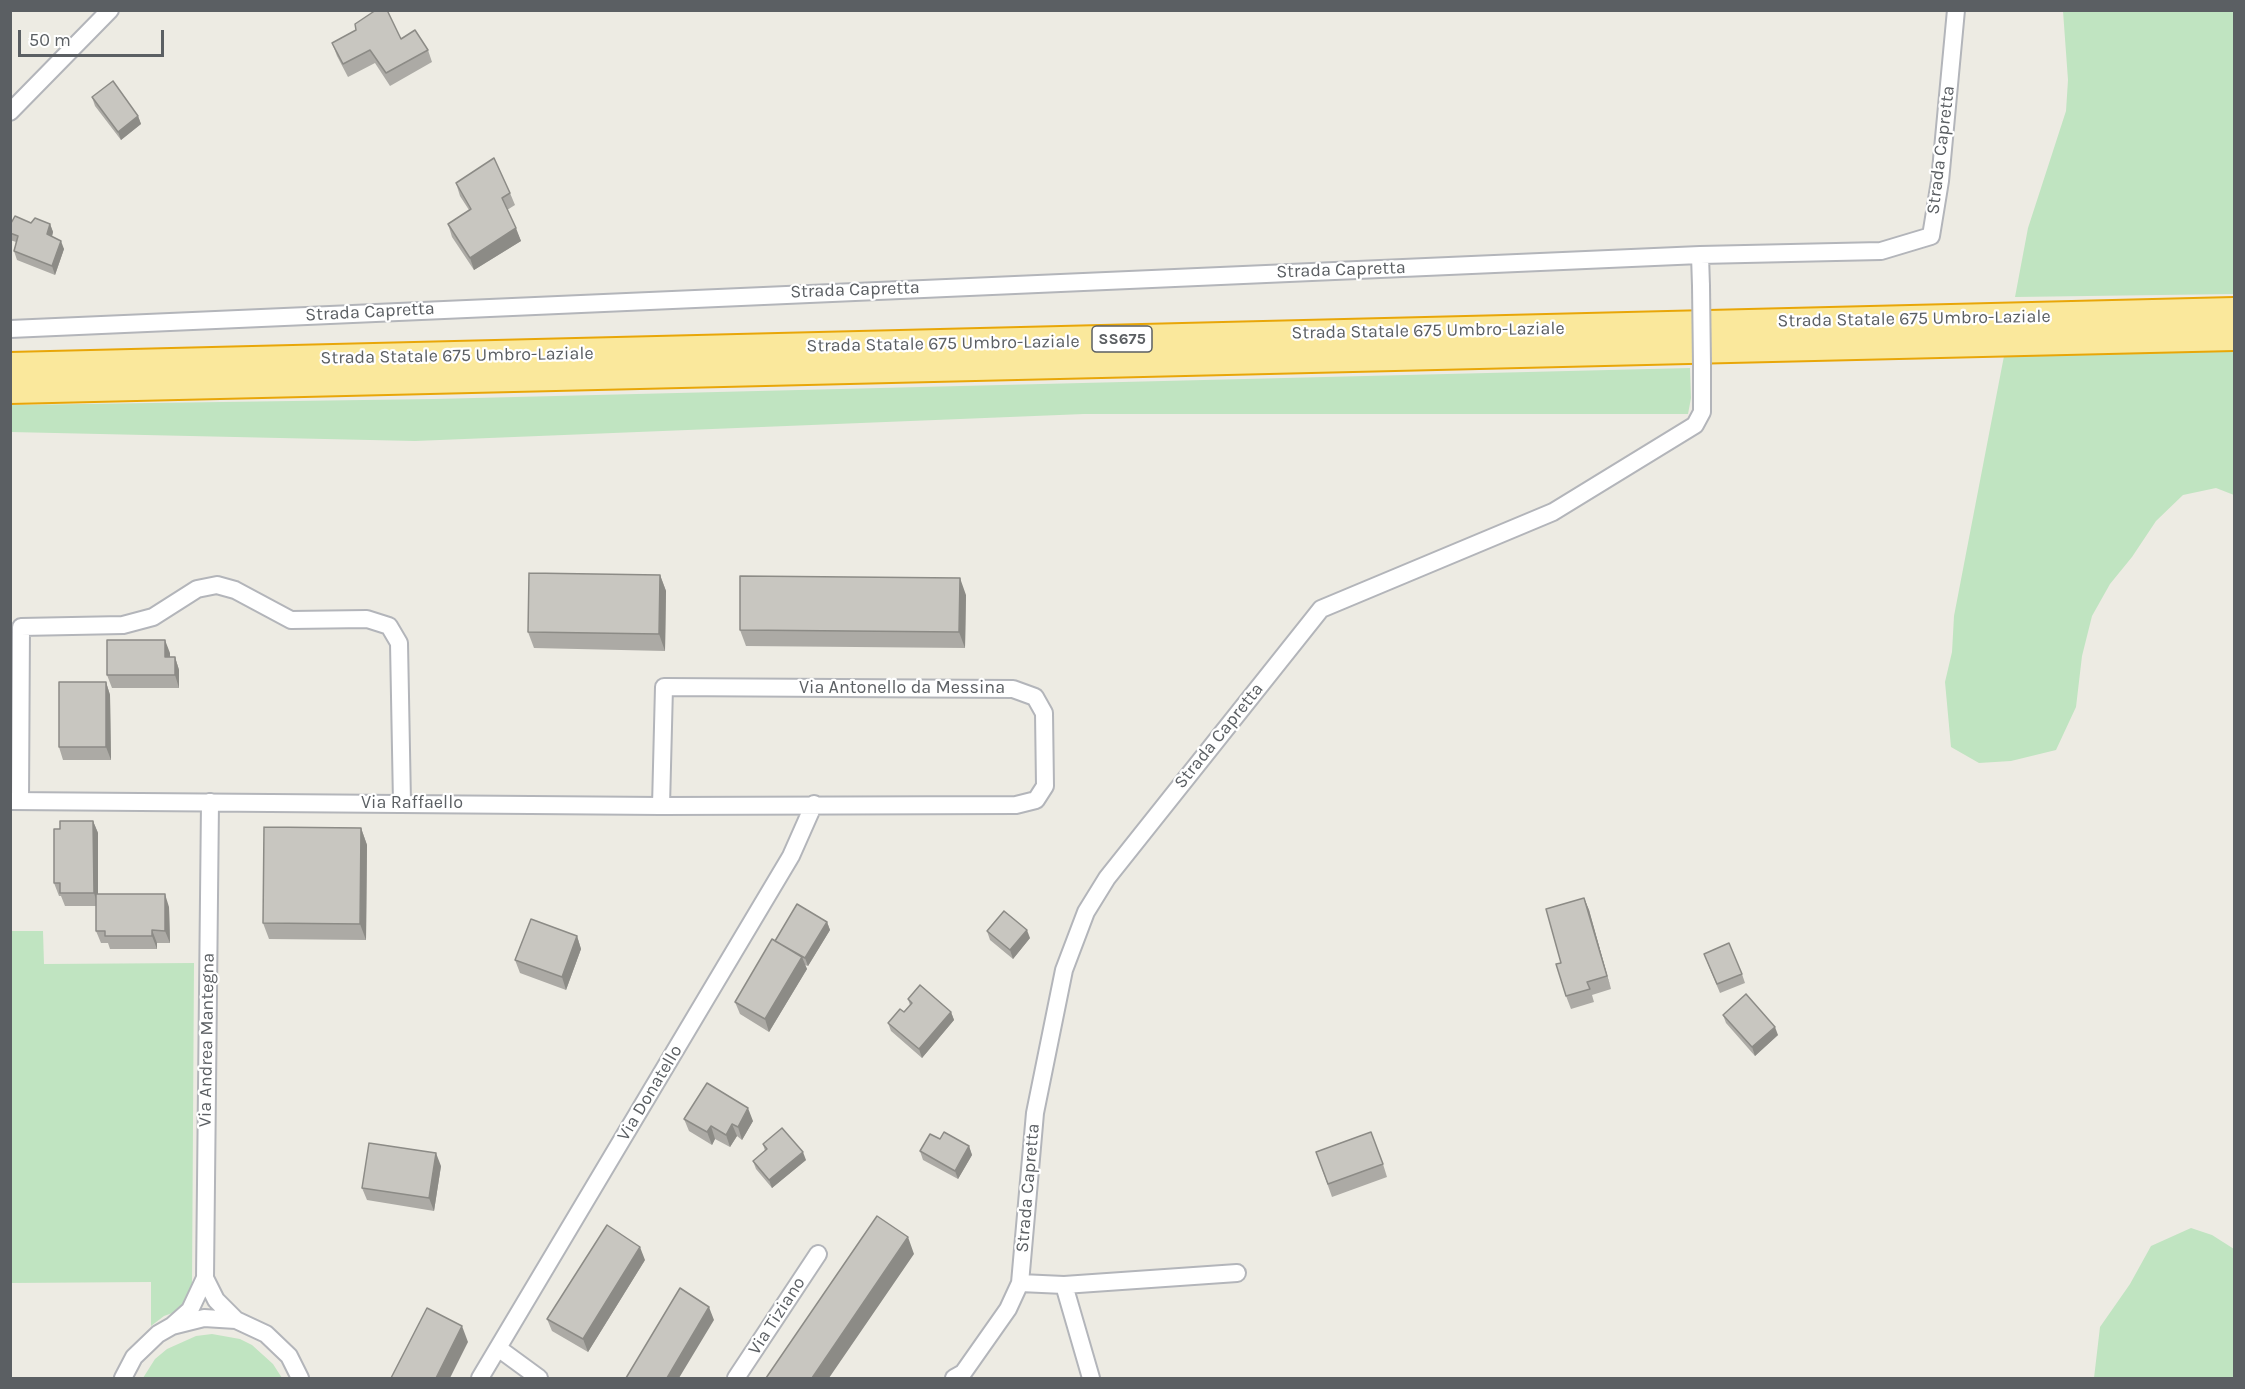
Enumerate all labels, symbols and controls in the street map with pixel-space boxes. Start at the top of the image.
scale bar [21,18,166,56]
text: 50 m [29,29,71,51]
street label: Strada Capretta [1922,84,1960,216]
street label: Strada Capretta [1276,257,1406,283]
street label: Strada Capretta [790,277,920,303]
street label: Strada Capretta [305,298,435,326]
street label: Strada Statale 675 Umbro-Laziale [1777,306,2051,332]
street label: Strada Statale 675 Umbro-Laziale [1291,318,1565,344]
road number: SS675 [1092,326,1152,352]
street label: Strada Statale 675 Umbro-Laziale [806,331,1080,357]
street label: Strada Statale 675 Umbro-Laziale [320,343,594,369]
street label: Via Antonello da Messina [799,677,1005,699]
street label: Strada Capretta [1170,679,1268,793]
street label: Via Raffaello [361,792,463,814]
street label: Via Andrea Mantegna [195,953,219,1127]
street label: Via Donatello [613,1041,687,1145]
street label: Strada Capretta [1012,1123,1044,1253]
street label: Via Tiziano [744,1273,810,1359]

